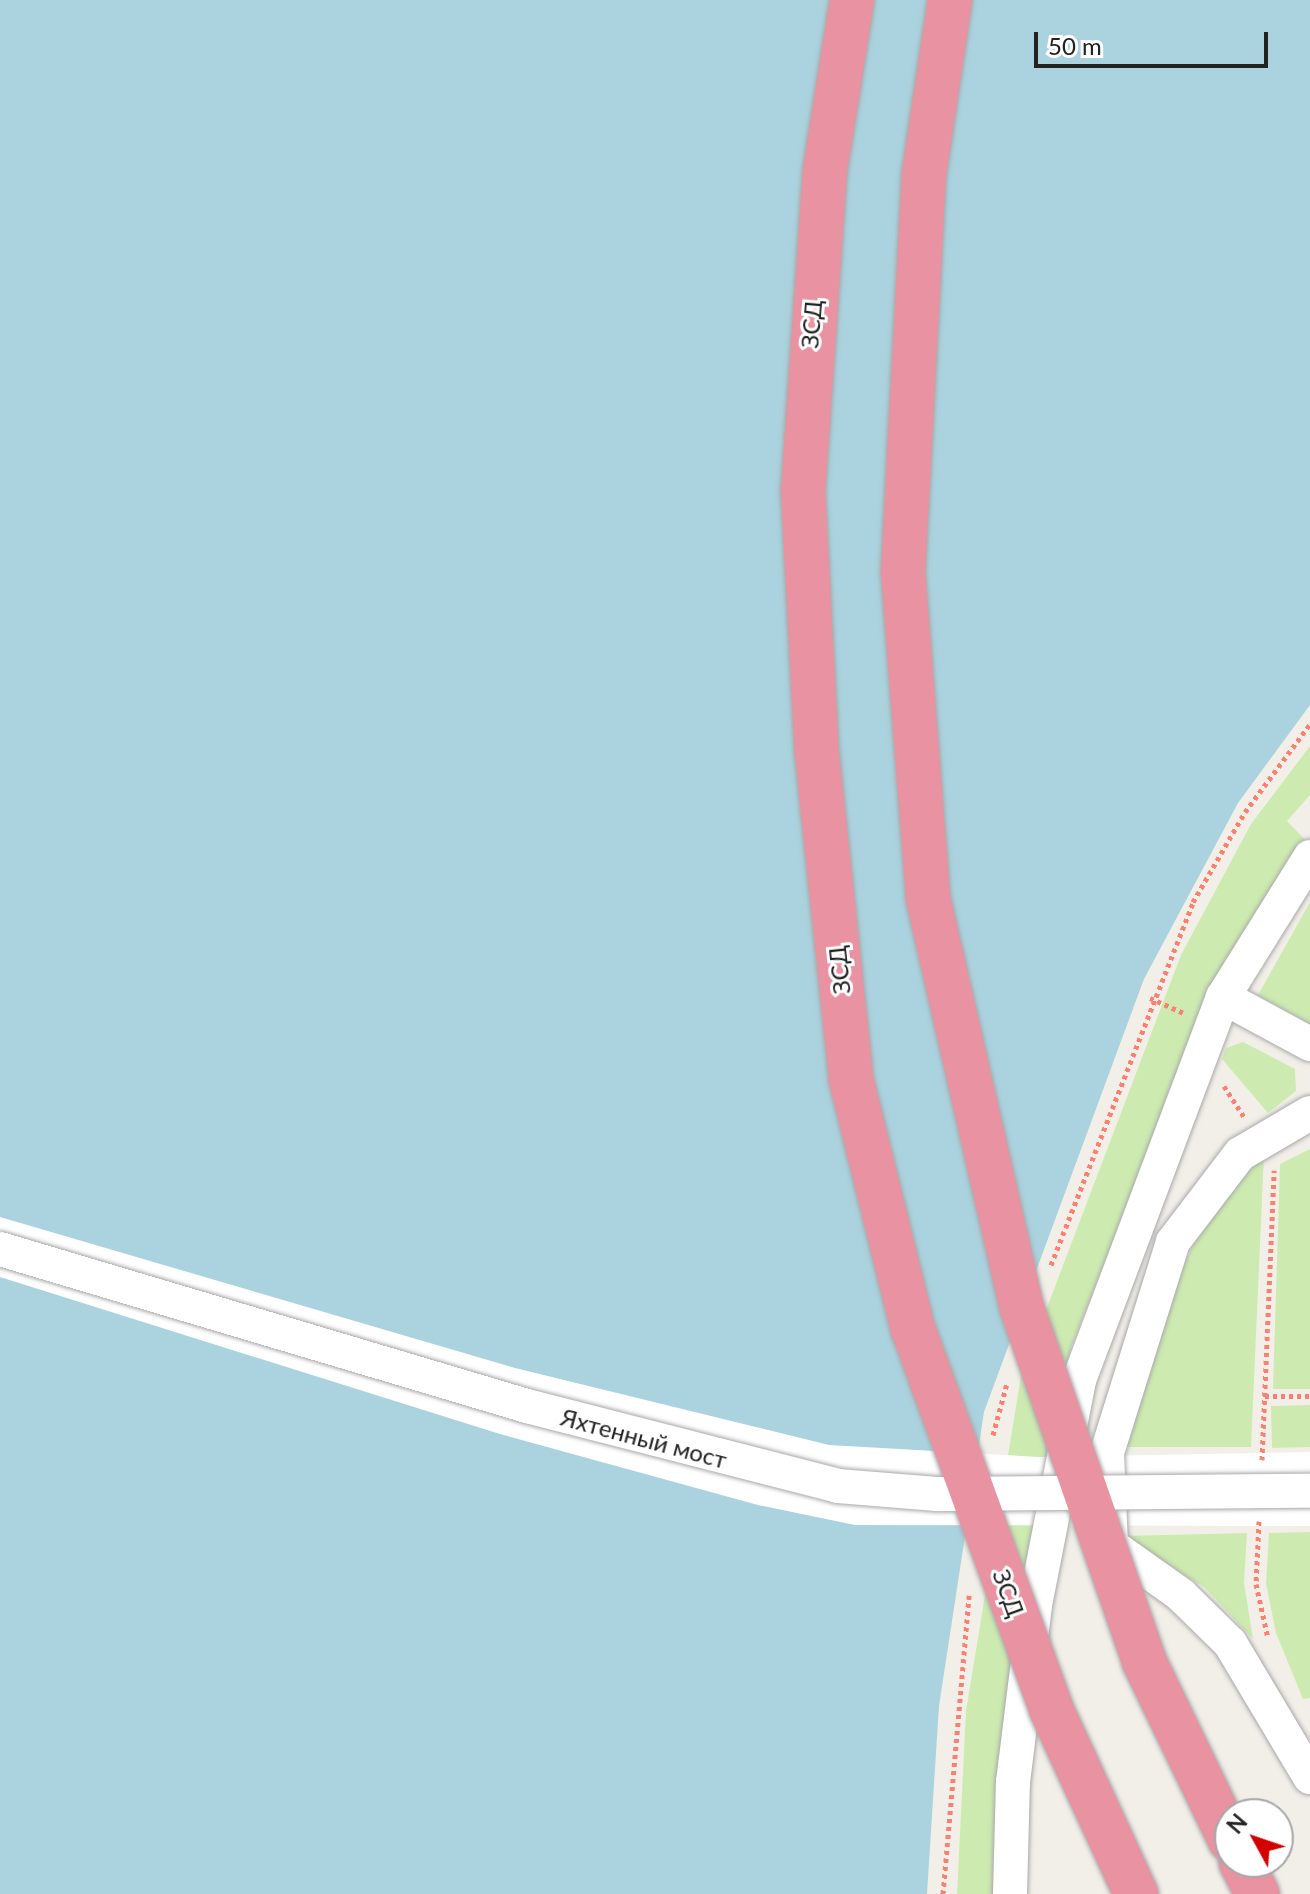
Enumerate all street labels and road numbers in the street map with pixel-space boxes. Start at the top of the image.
street label: ЗСД [795,298,827,350]
street label: ЗСД [822,944,856,996]
street label: Яхтенный мост [558,1402,730,1474]
street label: ЗСД [987,1565,1031,1621]

